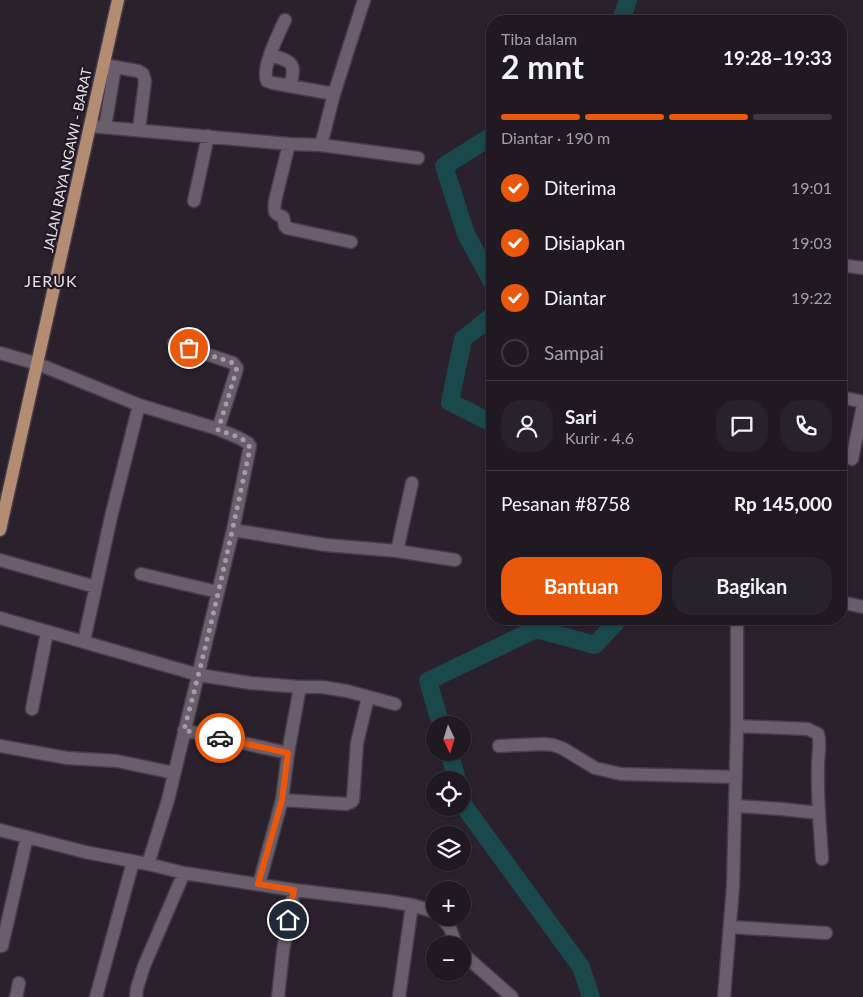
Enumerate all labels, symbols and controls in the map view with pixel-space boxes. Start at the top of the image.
text: Tiba dalam [501,29,577,48]
text: 19:28–19:33 [723,46,832,69]
text: 2 mnt [501,47,584,86]
street label: JALAN RAYA NGAWI - BARAT [39,65,95,254]
text: Diantar · 190 m [501,128,610,147]
icon: check [501,174,529,202]
text: Diterima [544,176,616,199]
text: 19:01 [791,178,832,197]
icon: check [501,229,529,257]
text: Disiapkan [544,231,625,254]
text: 19:03 [791,233,832,252]
district label: JERUK [24,271,78,290]
icon: check [501,284,529,312]
text: Diantar [544,286,606,309]
text: 19:22 [791,288,832,307]
pin [168,327,210,369]
icon: bag [175,334,203,362]
text: Sampai [544,341,604,364]
button: person [501,400,553,452]
button: chat [716,400,768,452]
button: phone [780,400,832,452]
text: Sari [565,405,597,428]
text: Kurir · 4.6 [565,428,634,447]
text: Pesanan #8758 [501,492,630,515]
text: Rp 145,000 [734,492,832,515]
button: Bantuan [501,557,662,615]
button: Bagikan [672,557,832,615]
courier [195,713,245,763]
north arrow [426,716,471,761]
map controls [426,716,471,981]
icon: car [206,724,234,752]
button: locate [426,771,471,816]
button: layers [426,826,471,871]
button: + [426,881,471,926]
pin [267,899,309,941]
icon: home [274,906,302,934]
button: − [426,936,471,981]

